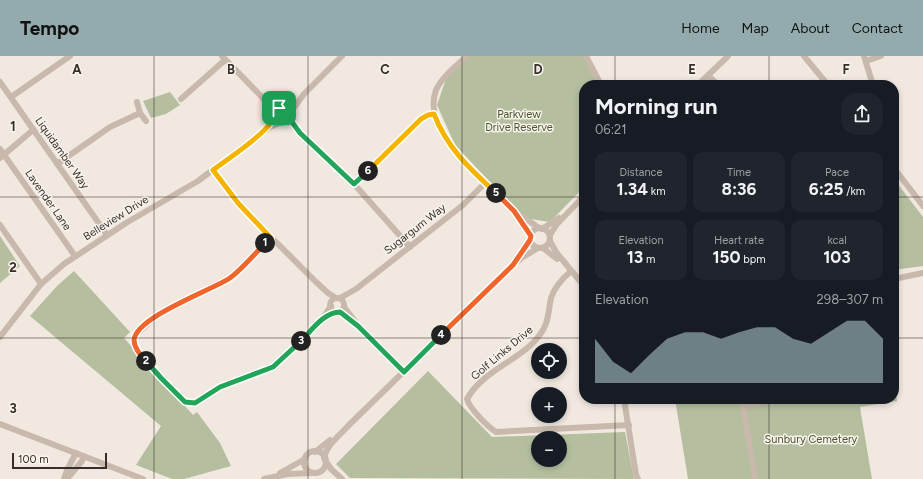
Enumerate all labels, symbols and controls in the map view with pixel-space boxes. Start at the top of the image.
text: Tempo [20,17,79,40]
text: Home [681,20,720,37]
text: Map [742,20,769,37]
text: About [791,20,830,37]
text: Contact [852,20,903,37]
text: A [72,62,82,77]
text: B [227,62,235,77]
text: C [380,62,390,77]
text: D [533,62,543,77]
text: E [688,62,696,77]
text: F [842,62,850,77]
pin [262,91,296,125]
text: Morning run [595,93,718,120]
button: share [841,93,883,135]
icon: arrive [268,97,290,119]
park label: Parkview Drive Reserve [485,108,553,134]
street label: Liquidamber Way [32,114,92,192]
text: 1 [10,119,16,134]
text: 06:21 [595,122,627,137]
pin: 6 [358,161,378,181]
text: 6 [365,164,371,177]
text: Distance [619,166,663,179]
text: Time [727,166,751,179]
text: Pace [825,166,849,179]
street label: Lavender Lane [22,167,74,233]
text: 1.34 [616,179,648,199]
text: 8:36 [722,179,756,199]
text: 6:25 [809,179,844,199]
pin: 5 [486,183,506,203]
text: km [648,185,666,198]
text: /km [844,185,865,198]
text: 5 [493,186,499,199]
street label: Belleview Drive [81,193,151,243]
street label: Sugargum Way [382,201,449,257]
pin: 1 [255,233,275,253]
text: Elevation [618,234,664,247]
text: Heart rate [714,234,764,247]
text: kcal [827,234,847,247]
text: 1 [263,236,267,249]
text: 13 [627,247,643,267]
text: 150 [712,247,741,267]
text: 103 [823,247,851,267]
text: m [643,253,655,266]
text: bpm [741,253,766,266]
text: 2 [9,260,17,275]
text: Elevation [595,292,648,307]
text: 298–307 m [817,292,883,307]
street label: Golf Links Drive [468,323,536,383]
pin: 4 [431,325,451,345]
text: 4 [438,328,444,341]
pin: 3 [291,331,311,351]
text: 3 [298,334,304,347]
map controls [531,343,567,467]
button: locate [531,343,567,379]
pin: 2 [136,351,156,371]
text: 2 [143,354,149,367]
button: + [531,387,567,423]
text: 3 [9,401,17,416]
button: − [531,431,567,467]
park label: Sunbury Cemetery [765,433,858,446]
scale bar [12,451,107,470]
text: 100 m [18,453,49,466]

